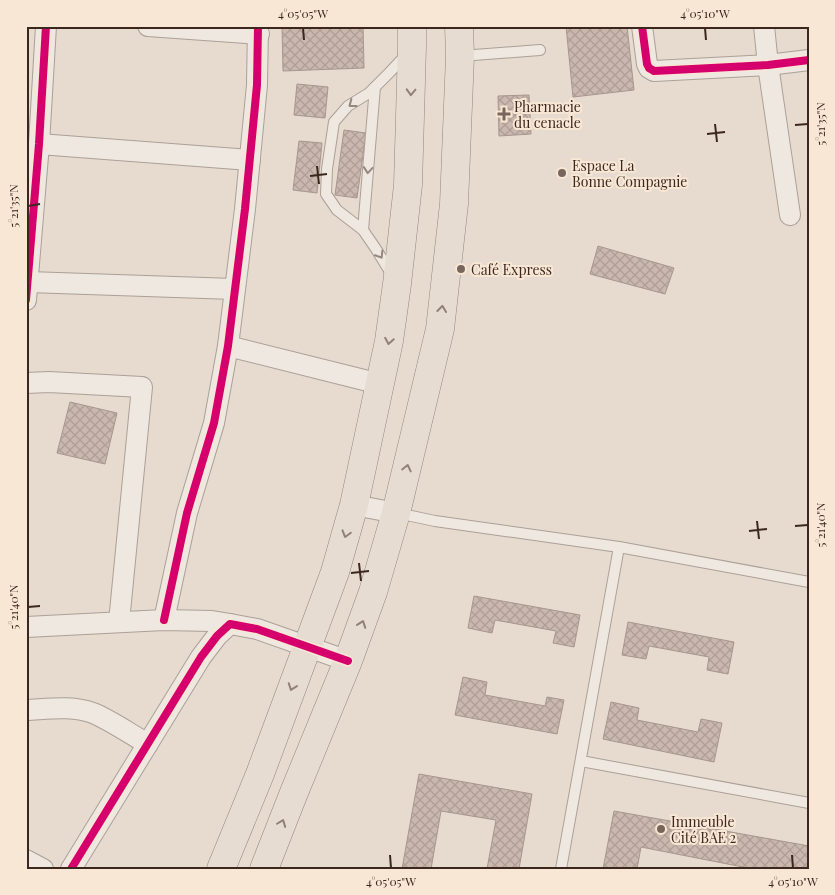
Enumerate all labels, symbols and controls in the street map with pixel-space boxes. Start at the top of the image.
text: 4°05'05"W [278,5,328,21]
text: 4°05'10"W [680,5,730,21]
one-way arrow [406,89,416,97]
place label: Pharmacie du cenacle [514,97,581,132]
one-way arrow [348,99,357,108]
text: 5°21'35"N [812,102,828,146]
marker: Pharmacie du cenacle [498,108,510,120]
place label: Espace La Bonne Compagnie [572,156,687,191]
one-way arrow [363,166,374,174]
marker: Espace La Bonne Compagnie [556,167,568,179]
text: 5°21'35"N [5,184,21,228]
one-way arrow [374,250,383,259]
place label: Café Express [471,260,552,279]
marker: Café Express [455,263,467,275]
one-way arrow [436,305,447,313]
one-way arrow [384,337,394,346]
one-way arrow [401,463,412,472]
text: 5°21'40"N [812,502,828,548]
one-way arrow [341,530,352,538]
text: 5°21'40"N [5,584,21,630]
one-way arrow [356,620,366,628]
one-way arrow [288,682,298,691]
place label: Immeuble Cité BAE 2 [671,812,736,847]
one-way arrow [276,819,286,828]
marker: Immeuble Cité BAE 2 [655,823,667,835]
text: 4°05'05"W [366,873,416,889]
text: 4°05'10"W [768,873,818,889]

